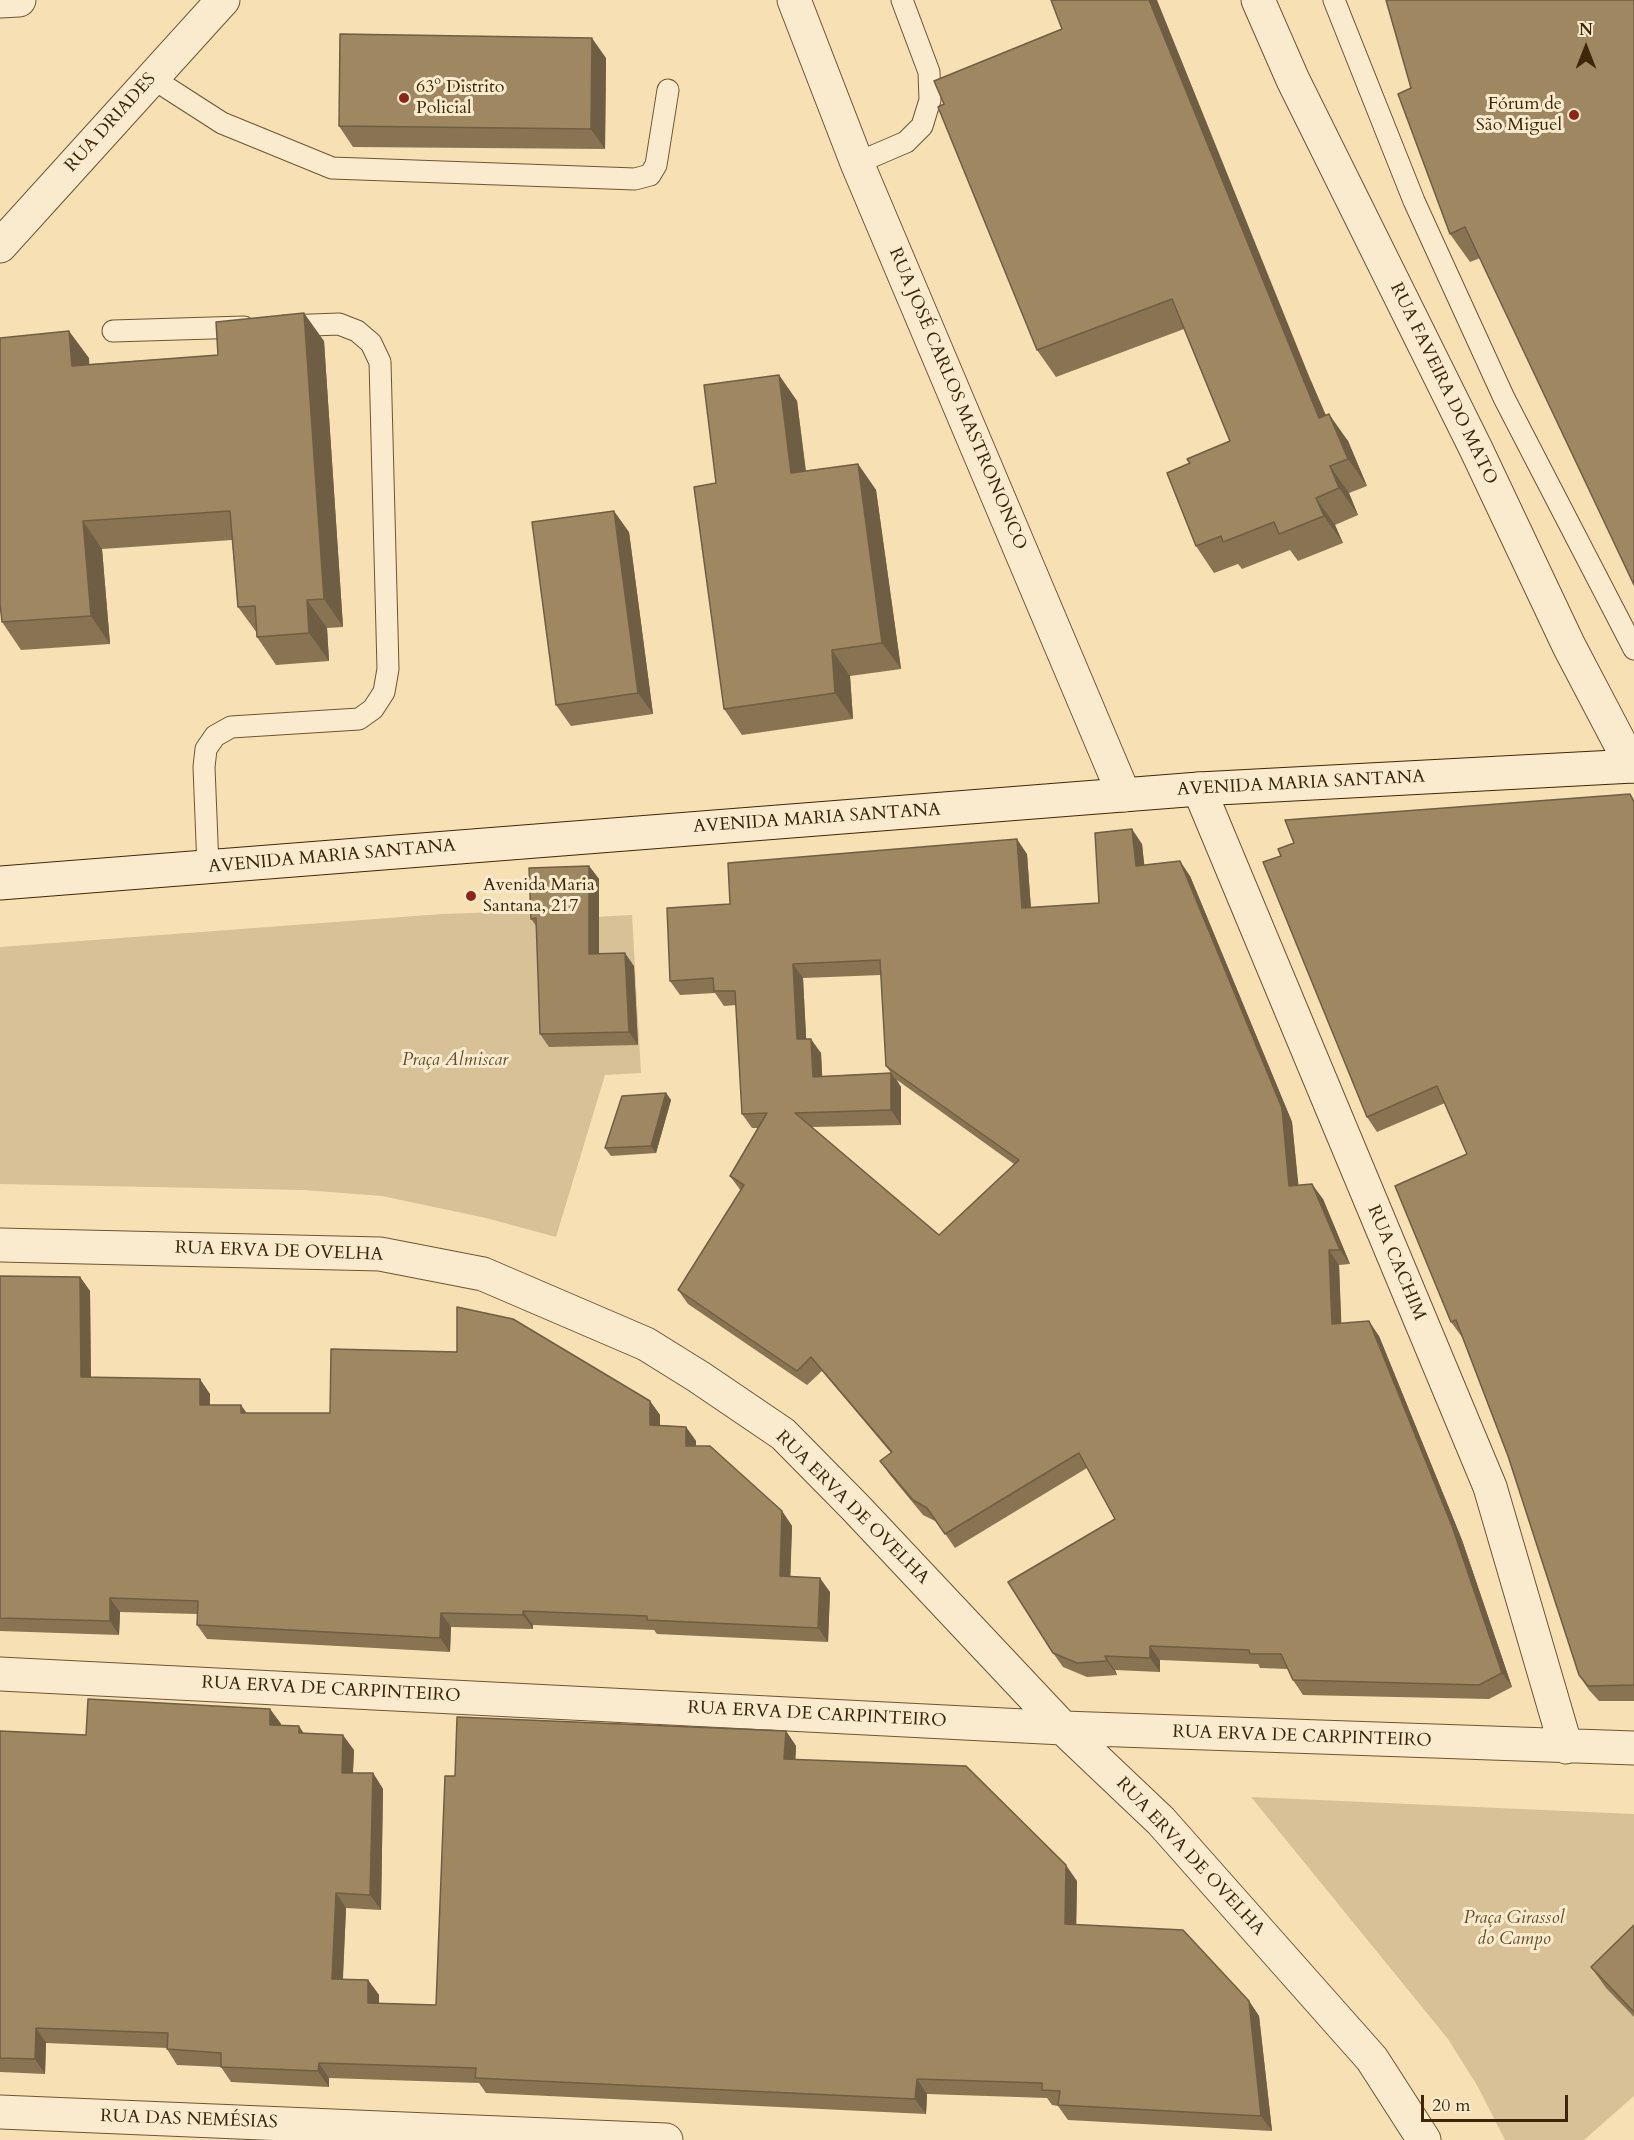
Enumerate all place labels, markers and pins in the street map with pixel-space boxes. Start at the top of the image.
place label: 63º Distrito Policial [416,77,504,119]
marker: 63º Distrito Policial [397,91,411,105]
place label: Fórum de São Miguel [1476,94,1562,136]
marker: Fórum de São Miguel [1567,108,1581,122]
place label: Avenida Maria Santana, 217 [483,875,595,918]
marker: Avenida Maria Santana, 217 [464,889,478,903]

